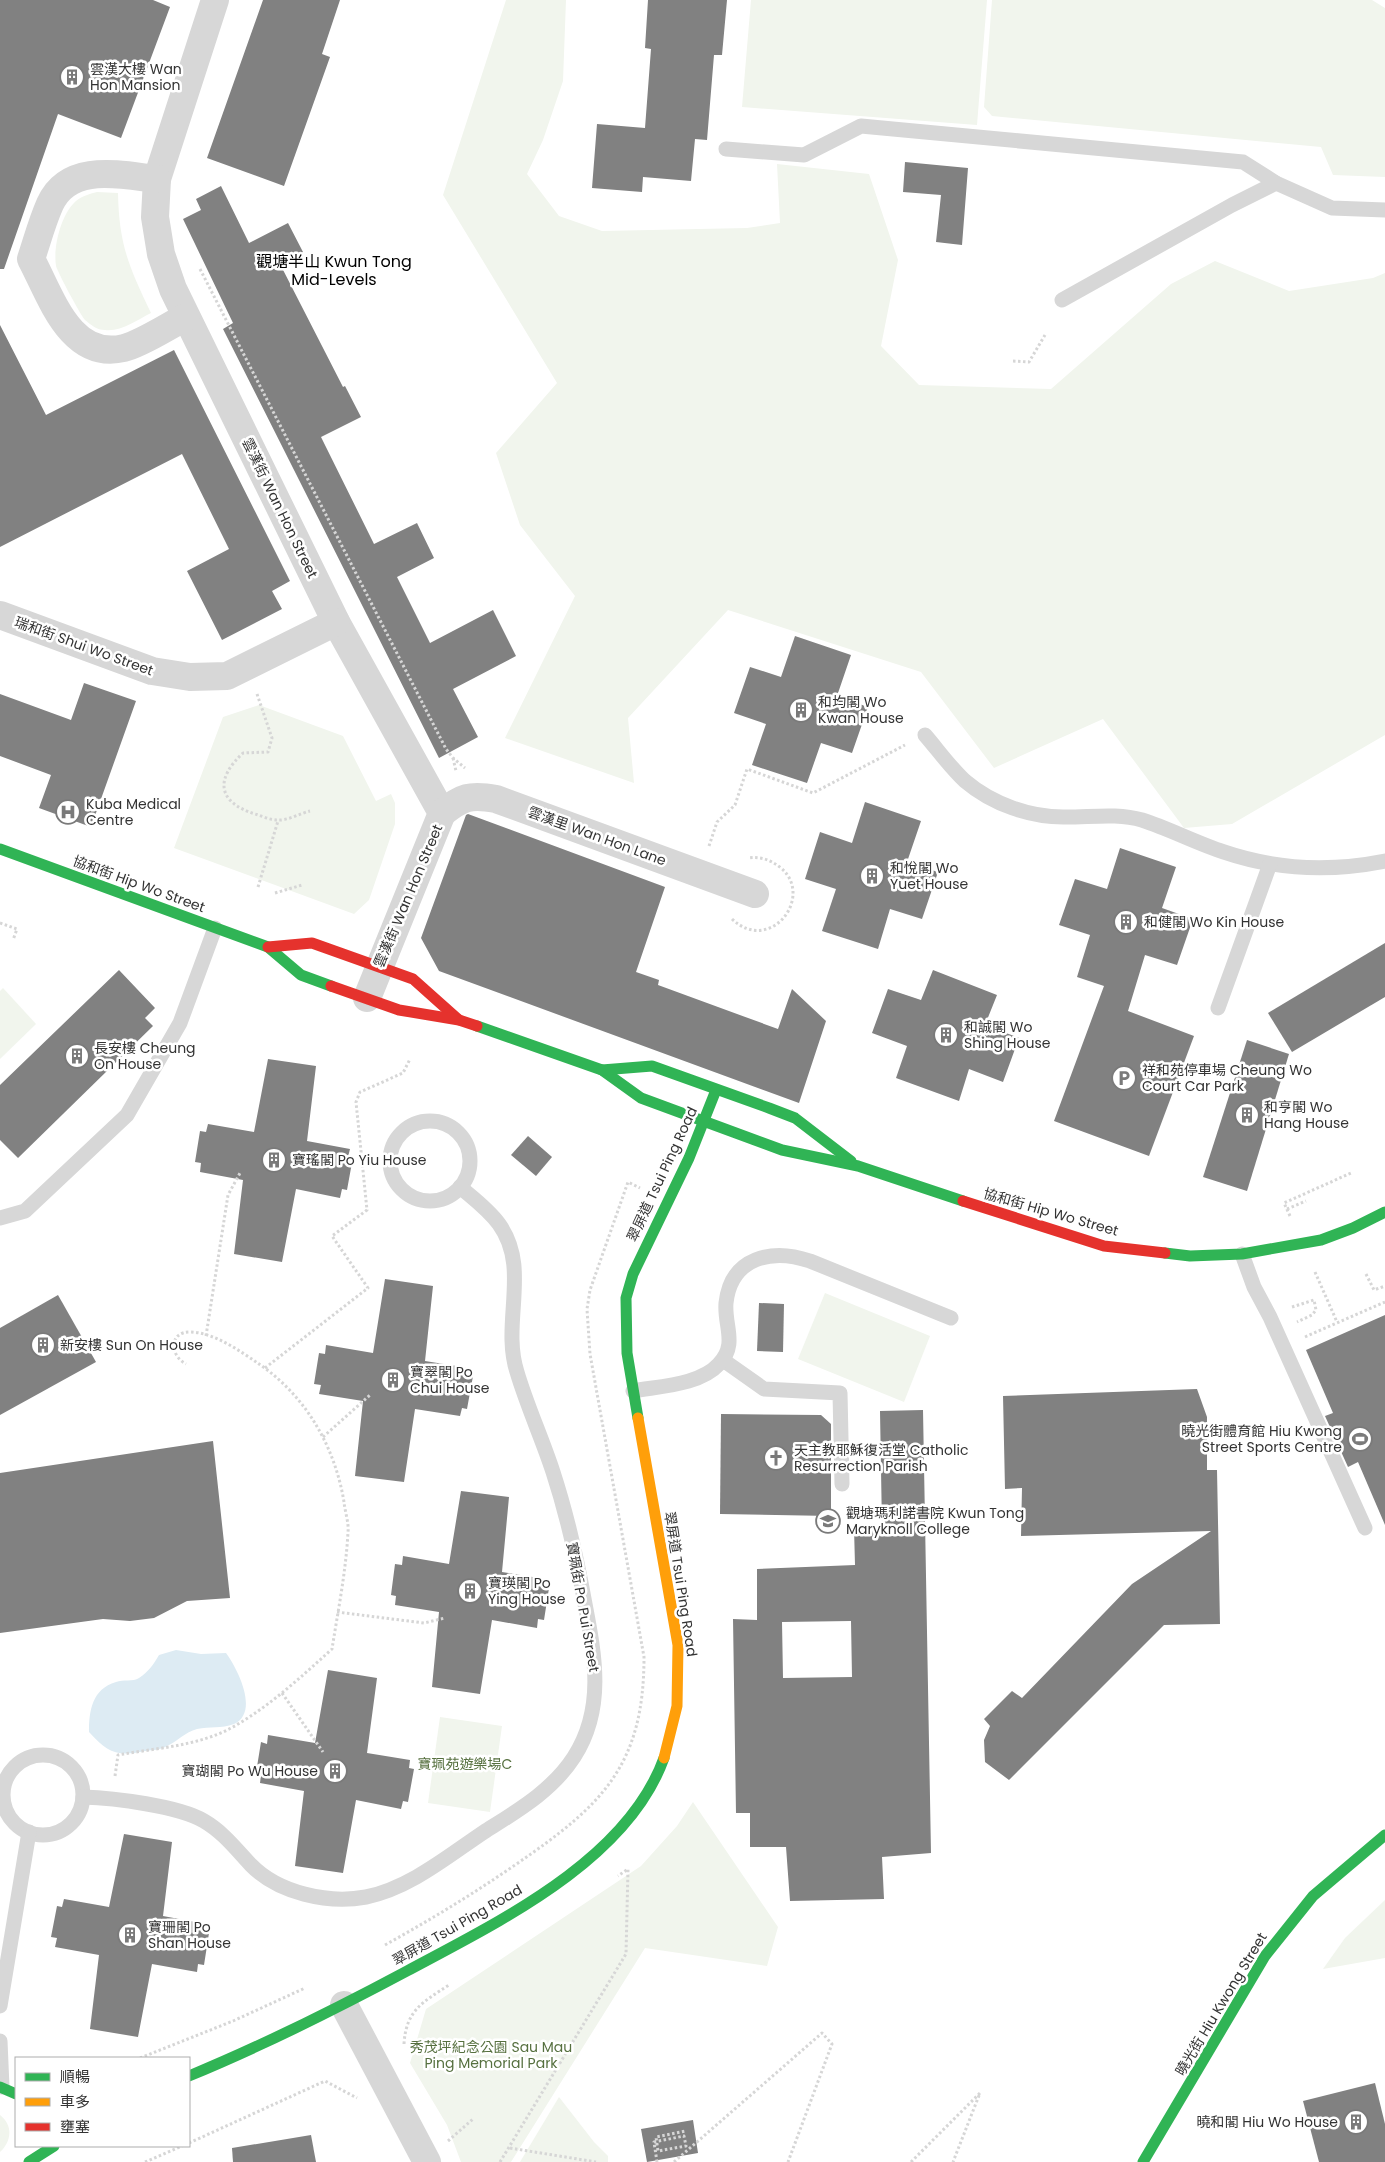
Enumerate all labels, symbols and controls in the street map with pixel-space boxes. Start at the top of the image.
place label: 雲漢大樓 Wan Hon Mansion [90,59,182,95]
building icon: 雲漢大樓 Wan Hon Mansion [59,64,85,90]
district label: 觀塘半山 Kwun Tong Mid-Levels [256,250,412,291]
street label: 雲漢街 Wan Hon Street [237,434,323,582]
street label: 瑞和街 Shui Wo Street [12,612,156,680]
place label: 和均閣 Wo Kwan House [818,692,904,728]
building icon: 和均閣 Wo Kwan House [788,697,814,723]
place label: Kuba Medical Centre [86,794,181,830]
hospital icon: Kuba Medical Centre [55,799,81,825]
street label: 雲漢里 Wan Hon Lane [525,802,669,870]
street label: 雲漢街 Wan Hon Street [369,821,447,971]
street label: 協和街 Hip Wo Street [70,851,208,917]
place label: 和悅閣 Wo Yuet House [890,858,969,894]
building icon: 和悅閣 Wo Yuet House [859,863,885,889]
building icon: 和健閣 Wo Kin House [1113,909,1139,935]
place label: 和健閣 Wo Kin House [1144,912,1285,932]
place label: 和誠閣 Wo Shing House [964,1017,1051,1053]
building icon: 和誠閣 Wo Shing House [933,1022,959,1048]
place label: 長安樓 Cheung On House [94,1038,196,1074]
building icon: 長安樓 Cheung On House [64,1043,90,1069]
place label: 祥和苑停車場 Cheung Wo Court Car Park [1142,1060,1312,1096]
parking icon: 祥和苑停車場 Cheung Wo Court Car Park [1111,1065,1137,1091]
place label: 和亨閣 Wo Hang House [1264,1097,1349,1133]
building icon: 和亨閣 Wo Hang House [1234,1102,1260,1128]
street label: 翠屏道 Tsui Ping Road [622,1103,702,1245]
building icon: 寶瑤閣 Po Yiu House [261,1147,287,1173]
place label: 寶瑤閣 Po Yiu House [292,1150,427,1170]
street label: 協和街 Hip Wo Street [981,1183,1121,1241]
building icon: 新安樓 Sun On House [30,1332,56,1358]
place label: 新安樓 Sun On House [60,1335,203,1355]
place label: 寶翠閣 Po Chui House [410,1362,490,1398]
building icon: 寶翠閣 Po Chui House [380,1367,406,1393]
place label: 曉光街體育館 Hiu Kwong Street Sports Centre [1181,1421,1342,1457]
sports icon: 曉光街體育館 Hiu Kwong Street Sports Centre [1347,1426,1373,1452]
place label: 天主教耶穌復活堂 Catholic Resurrection Parish [794,1440,968,1476]
church icon: 天主教耶穌復活堂 Catholic Resurrection Parish [763,1445,789,1471]
place label: 觀塘瑪利諾書院 Kwun Tong Maryknoll College [846,1503,1024,1539]
school or university icon: 觀塘瑪利諾書院 Kwun Tong Maryknoll College [815,1508,841,1534]
street label: 翠屏道 Tsui Ping Road [660,1510,702,1658]
street label: 寶珮街 Po Pui Street [562,1540,604,1674]
place label: 寶瑛閣 Po Ying House [488,1573,566,1609]
building icon: 寶瑛閣 Po Ying House [457,1578,483,1604]
park label: 寶珮苑遊樂場C [418,1754,512,1774]
building icon: 寶瑚閣 Po Wu House [322,1758,348,1784]
place label: 寶瑚閣 Po Wu House [182,1761,318,1781]
street label: 翠屏道 Tsui Ping Road [388,1880,526,1970]
place label: 寶珊閣 Po Shan House [148,1917,231,1953]
building icon: 寶珊閣 Po Shan House [117,1922,143,1948]
street label: 曉光街 Hiu Kwong Street [1170,1929,1272,2079]
park label: 秀茂坪紀念公園 Sau Mau Ping Memorial Park [410,2037,572,2073]
legend [15,2057,190,2147]
text: 順暢 [60,2066,90,2087]
text: 車多 [60,2091,90,2112]
building icon: 曉和閣 Hiu Wo House [1343,2109,1369,2135]
place label: 曉和閣 Hiu Wo House [1196,2112,1338,2132]
text: 壅塞 [60,2116,90,2137]

